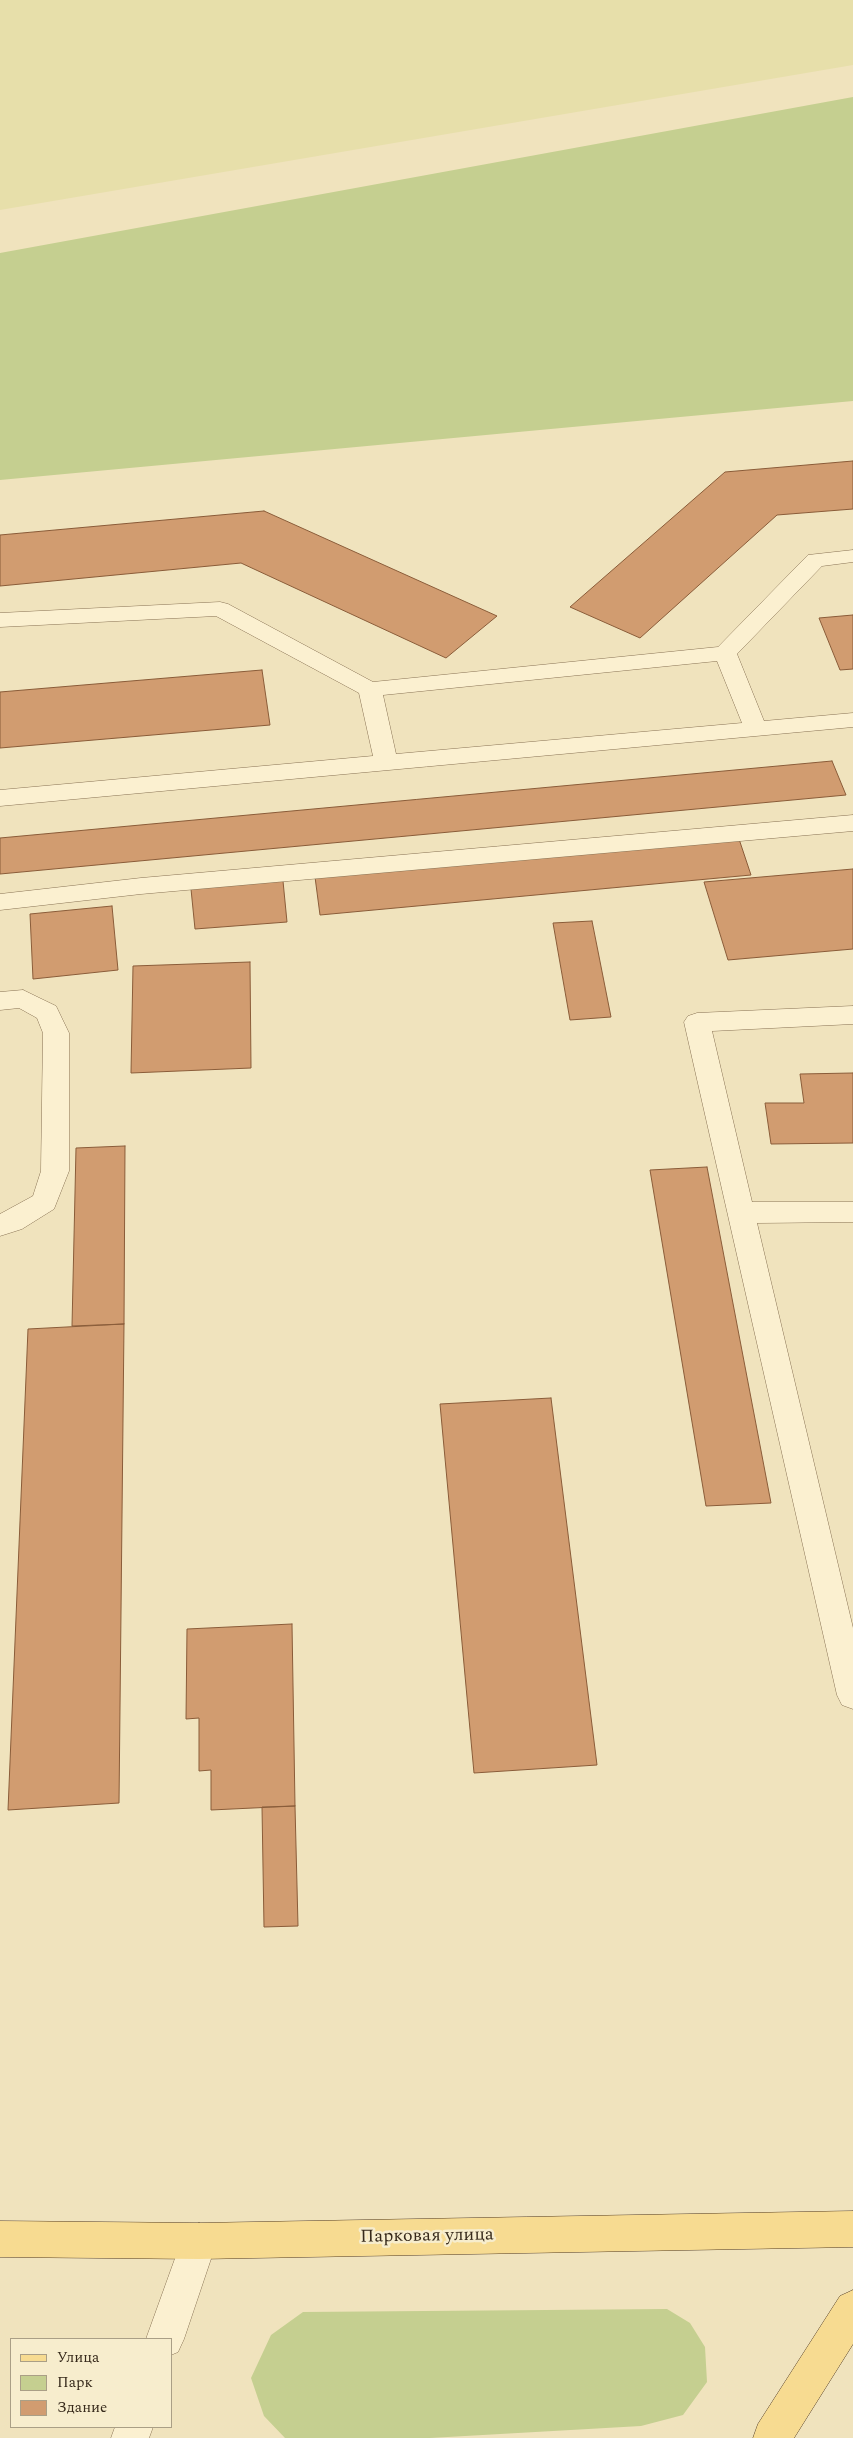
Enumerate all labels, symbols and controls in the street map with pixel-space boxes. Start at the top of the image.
street label: Парковая улица [360,2225,494,2249]
legend [10,2338,172,2428]
text: Улица [57,2346,99,2369]
text: Парк [57,2371,93,2394]
text: Здание [57,2396,107,2419]

